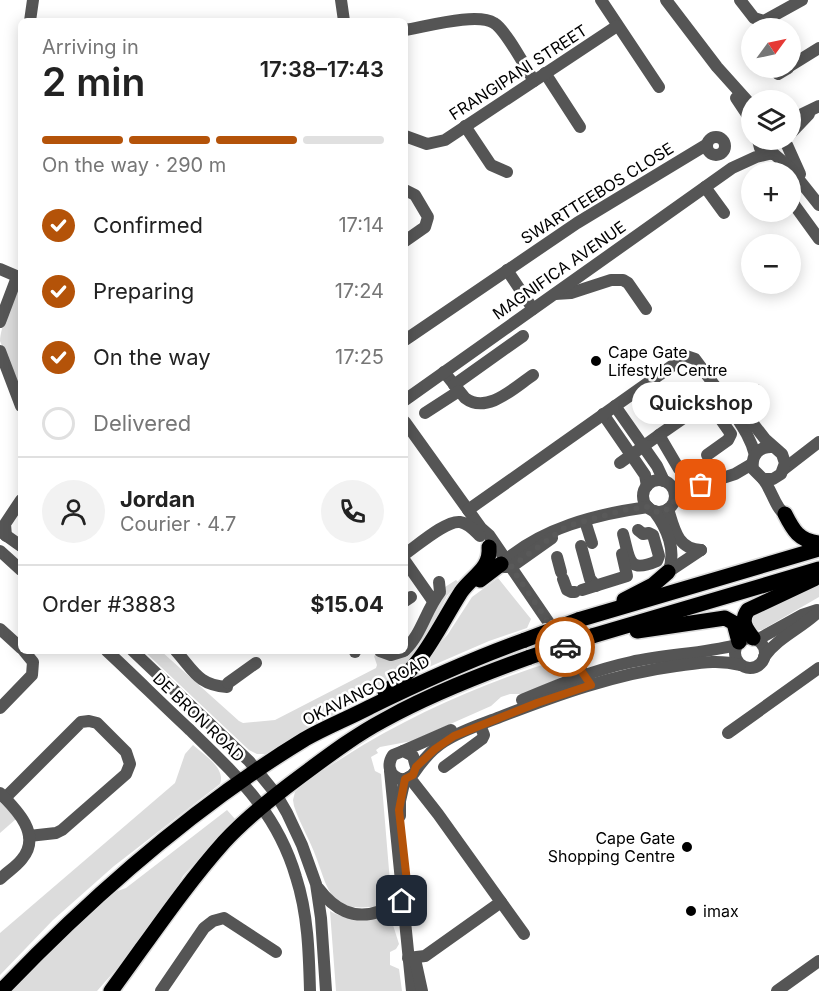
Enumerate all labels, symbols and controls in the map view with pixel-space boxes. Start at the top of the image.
north arrow [741,18,801,78]
map controls [741,18,801,294]
street label: FRANGIPANI STREET [445,20,591,124]
text: Arriving in [42,35,139,59]
text: 17:38–17:43 [260,56,384,82]
text: 2 min [42,58,145,105]
button: layers [741,90,801,150]
street label: SWARTTEEBOS CLOSE [517,138,677,248]
text: On the way · 290 m [42,153,226,177]
button: + [741,162,801,222]
icon: check [42,209,75,242]
text: Confirmed [93,212,203,238]
text: 17:14 [338,213,384,237]
street label: MAGNIFICA AVENUE [489,216,629,324]
button: − [741,234,801,294]
icon: check [42,275,75,308]
text: Preparing [93,278,194,304]
text: 17:24 [335,279,384,303]
icon: check [42,341,75,374]
place label: Cape Gate Lifestyle Centre [608,342,727,380]
text: On the way [93,344,211,370]
text: 17:25 [335,345,384,369]
marker: Cape Gate Lifestyle Centre [589,354,603,368]
callout: Quickshop [632,383,770,425]
text: Quickshop [649,391,753,415]
text: Delivered [93,410,191,436]
pin [675,459,726,510]
icon: bag [684,468,717,501]
button: person [42,480,105,543]
button: phone [321,480,384,543]
text: Jordan [120,486,195,512]
text: Courier · 4.7 [120,512,236,536]
text: Order #3883 [42,591,176,617]
text: $15.04 [310,591,384,617]
courier [535,617,595,677]
icon: car [549,631,582,664]
street label: OKAVANGO ROAD [299,650,433,730]
street label: DE BRON ROAD [149,668,249,766]
place label: Cape Gate Shopping Centre [548,828,675,866]
marker: Cape Gate Shopping Centre [680,840,694,854]
pin [376,875,427,926]
icon: home [385,884,418,917]
place label: imax [703,901,739,921]
marker: imax [684,904,698,918]

